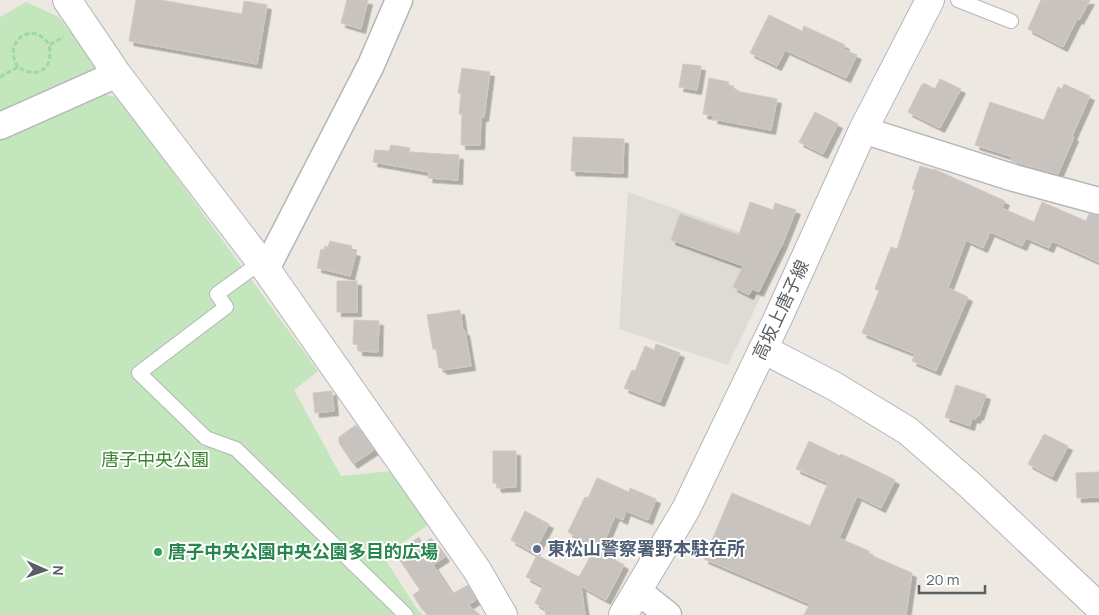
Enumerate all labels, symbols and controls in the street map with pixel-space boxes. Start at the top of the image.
street label: 高坂上唐子線 [746,256,814,364]
park label: 唐子中央公園 [101,447,209,471]
place label: 東松山警察署野本駐在所 [547,536,745,560]
place label: 唐子中央公園中央公園多目的広場 [168,539,438,563]
marker: 東松山警察署野本駐在所 [531,543,543,555]
north arrow [20,545,70,595]
marker: 唐子中央公園中央公園多目的広場 [152,546,164,558]
scale bar [919,562,985,594]
text: N [49,565,68,576]
text: 20 m [926,569,959,590]

